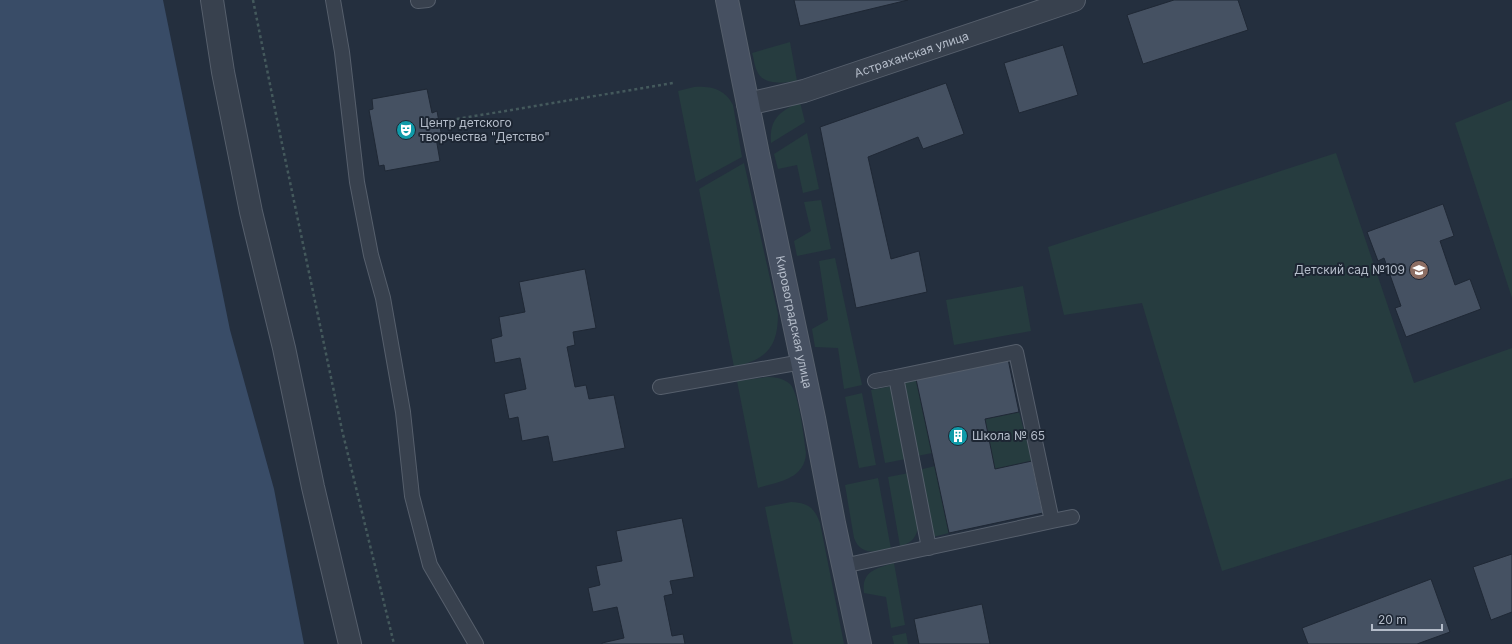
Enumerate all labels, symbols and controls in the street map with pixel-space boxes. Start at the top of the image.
street label: Астраханская улица [852,28,971,81]
place label: Центр детского творчества "Детство" [420,115,550,144]
theatre icon: Центр детского творчества "Детство" [395,119,417,141]
street label: Кировоградская улица [773,254,816,390]
school or university icon: Детский сад №109 [1408,259,1430,281]
place label: Детский сад №109 [1294,262,1405,277]
building icon: Школа № 65 [947,425,969,447]
place label: Школа № 65 [972,428,1045,443]
scale bar [1372,606,1442,632]
text: 20 m [1378,612,1407,627]

